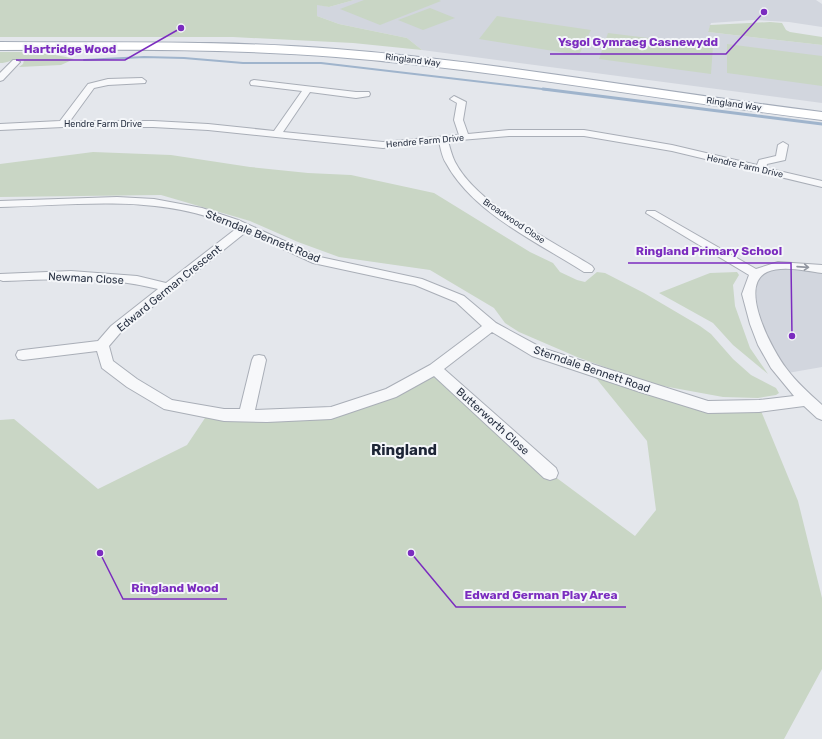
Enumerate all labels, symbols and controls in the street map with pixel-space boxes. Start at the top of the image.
callout: Ysgol Gymraeg Casnewydd [550,30,726,54]
text: Ysgol Gymraeg Casnewydd [558,35,718,49]
callout: Hartridge Wood [16,36,125,60]
text: Hartridge Wood [24,42,116,56]
street label: Ringland Way [385,52,441,68]
street label: Ringland Way [706,95,762,113]
street label: Hendre Farm Drive [64,119,142,129]
street label: Hendre Farm Drive [386,133,464,149]
street label: Hendre Farm Drive [706,152,784,180]
street label: Broadwood Close [481,196,547,246]
street label: Sterndale Bennett Road [204,207,322,265]
callout: Ringland Primary School [628,239,791,263]
street label: Edward German Crescent [115,242,225,335]
text: Ringland Primary School [636,244,782,258]
one-way arrow [796,264,809,271]
street label: Newman Close [48,270,124,287]
street label: Sterndale Bennett Road [532,343,652,396]
street label: Butterworth Close [453,385,532,458]
district label: Ringland [371,441,437,459]
callout: Ringland Wood [123,575,227,599]
text: Ringland Wood [131,581,219,595]
callout: Edward German Play Area [456,583,626,607]
text: Edward German Play Area [465,588,617,602]

